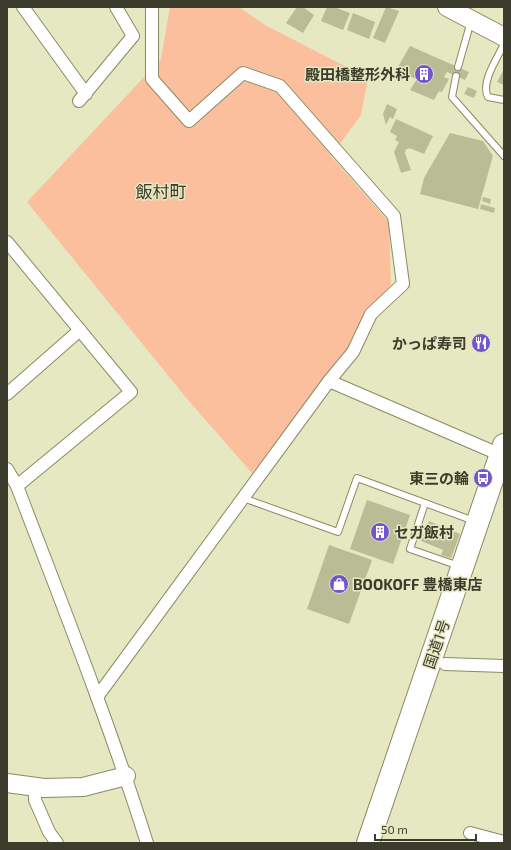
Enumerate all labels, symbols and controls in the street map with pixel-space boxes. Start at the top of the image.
building icon: 殿田橋整形外科 [413,63,435,85]
place label: 殿田橋整形外科 [305,65,410,83]
district label: 飯村町 [136,181,187,201]
restaurant icon: かっぱ寿司 [470,332,492,354]
place label: かっぱ寿司 [392,334,467,352]
bus stop icon: 東三の輪 [472,467,494,489]
place label: 東三の輪 [409,469,469,487]
building icon: セガ飯村 [369,521,391,543]
place label: セガ飯村 [394,523,454,541]
shop icon: BOOKOFF 豊橋東店 [328,573,350,595]
place label: BOOKOFF 豊橋東店 [353,575,482,593]
street label: 国道1号 [419,617,453,671]
scale bar [375,816,476,842]
text: 50 m [381,822,408,836]

